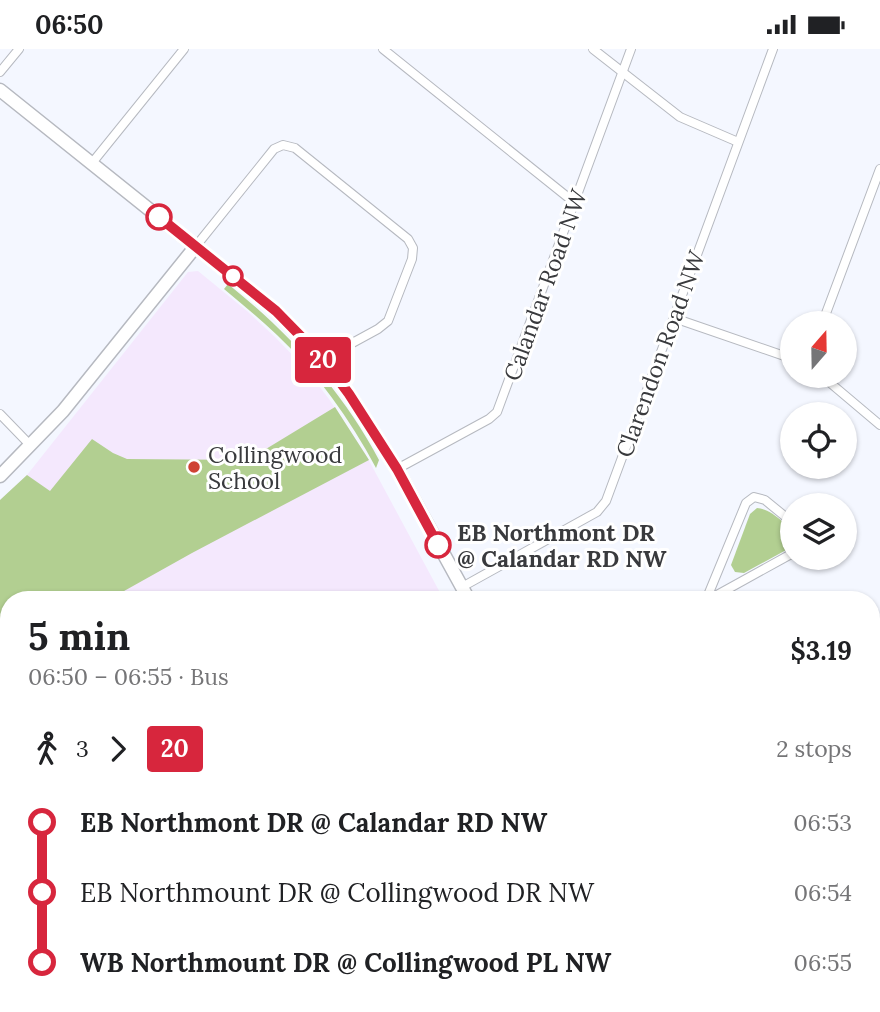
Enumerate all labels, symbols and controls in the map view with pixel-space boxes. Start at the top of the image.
text: 06:50 [35,8,104,41]
street label: Calandar Road NW [497,184,593,385]
unlabelled marker [146,204,172,230]
street label: Clarendon Road NW [609,246,711,461]
unlabelled marker [223,266,243,286]
north arrow [780,311,858,389]
map controls [780,311,857,570]
line badge: 20 [292,337,354,383]
text: 20 [309,344,337,375]
button: locate [780,402,857,479]
place label: Collingwood School [208,440,342,495]
marker: Collingwood School [186,459,202,475]
button: layers [780,493,857,570]
place label: EB Northmont DR @ Calandar RD NW [457,518,667,573]
marker: EB Northmont DR @ Calandar RD NW [425,532,451,558]
text: 5 min [28,612,130,660]
text: $3.19 [791,634,852,667]
text: 06:50 – 06:55 · Bus [28,662,229,691]
icon: walk [28,730,66,768]
icon: forward [99,730,137,768]
text: 20 [161,733,189,764]
text: 3 [76,734,89,763]
text: 2 stops [776,734,852,763]
text: EB Northmont DR @ Calandar RD NW [80,806,547,839]
text: 06:53 [793,808,852,837]
text: EB Northmount DR @ Collingwood DR NW [80,876,594,909]
text: 06:54 [794,878,852,907]
text: WB Northmount DR @ Collingwood PL NW [80,946,611,979]
text: 06:55 [794,948,852,977]

